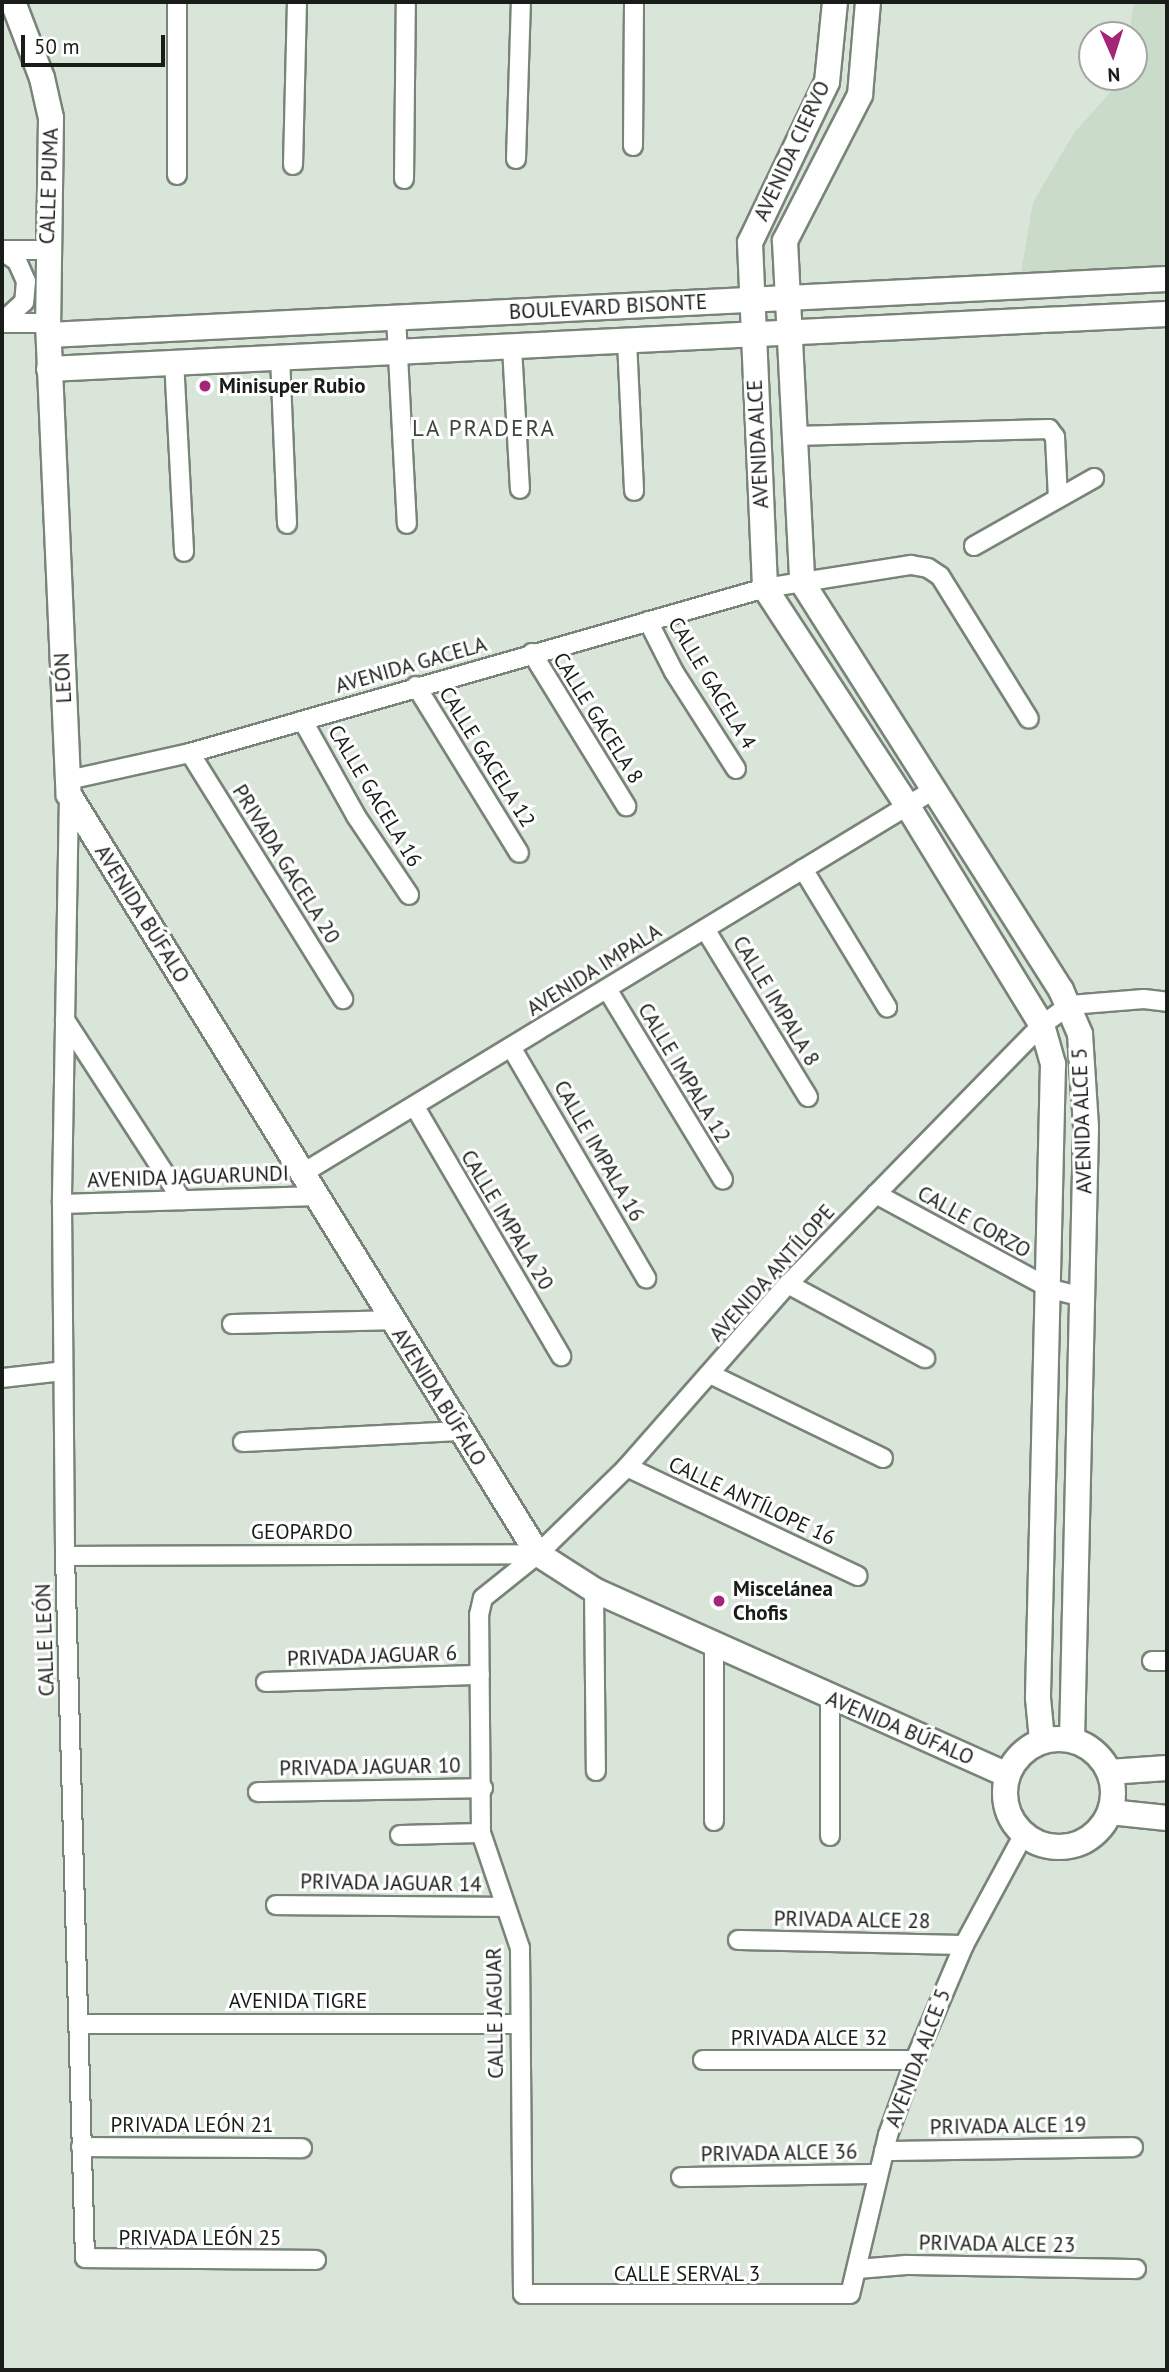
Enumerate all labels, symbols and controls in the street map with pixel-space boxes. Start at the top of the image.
scale bar [24,21,168,65]
north arrow [1078,21,1148,91]
text: 50 m [34,33,80,60]
text: N [1107,63,1121,87]
street label: AVENIDA CIERVO [748,77,836,225]
street label: CALLE PUMA [34,127,64,245]
street label: BOULEVARD BISONTE [508,289,708,325]
place label: Minisuper Rubio [219,373,366,399]
marker: Minisuper Rubio [197,378,213,394]
street label: AVENIDA ALCE [742,378,774,510]
district label: LA PRADERA [413,414,555,442]
street label: CALLE GACELA 4 [662,612,762,754]
street label: AVENIDA GACELA [332,631,490,699]
street label: CALLE GACELA 8 [547,648,649,788]
street label: LEÓN [49,652,77,704]
street label: CALLE GACELA 12 [433,682,541,832]
street label: CALLE GACELA 16 [323,720,427,872]
street label: PRIVADA GACELA 20 [226,779,346,949]
street label: AVENIDA BÚFALO [89,840,195,988]
street label: AVENIDA IMPALA [522,918,666,1022]
street label: CALLE IMPALA 8 [727,931,825,1071]
street label: CALLE IMPALA 12 [632,998,736,1148]
street label: AVENIDA ALCE 5 [1067,1047,1097,1195]
street label: CALLE IMPALA 16 [548,1076,650,1226]
street label: CALLE IMPALA 20 [455,1145,559,1295]
street label: AVENIDA JAGUARUNDI [86,1161,290,1193]
street label: CALLE CORZO [913,1181,1035,1263]
street label: AVENIDA ANTÍLOPE [703,1199,841,1347]
street label: AVENIDA BÚFALO [386,1323,492,1471]
street label: CALLE ANTÍLOPE 16 [664,1451,840,1551]
street label: GEOPARDO [251,1519,353,1545]
place label: Miscelánea Chofis [733,1576,833,1626]
street label: CALLE LEÓN [30,1583,60,1697]
marker: Miscelánea Chofis [711,1593,727,1609]
street label: PRIVADA JAGUAR 6 [286,1640,458,1672]
street label: AVENIDA BÚFALO [822,1685,978,1771]
street label: PRIVADA JAGUAR 10 [279,1753,461,1781]
street label: PRIVADA JAGUAR 14 [300,1869,482,1897]
street label: PRIVADA ALCE 28 [773,1906,931,1934]
street label: CALLE JAGUAR [481,1947,509,2079]
street label: AVENIDA ALCE 5 [880,1984,956,2132]
street label: AVENIDA TIGRE [228,1988,368,2014]
street label: PRIVADA ALCE 32 [730,2025,888,2051]
street label: PRIVADA LEÓN 21 [110,2112,274,2138]
street label: PRIVADA ALCE 19 [929,2112,1087,2140]
street label: PRIVADA ALCE 36 [700,2139,858,2167]
street label: PRIVADA LEÓN 25 [118,2225,282,2251]
street label: PRIVADA ALCE 23 [918,2230,1076,2258]
street label: CALLE SERVAL 3 [613,2261,761,2287]

